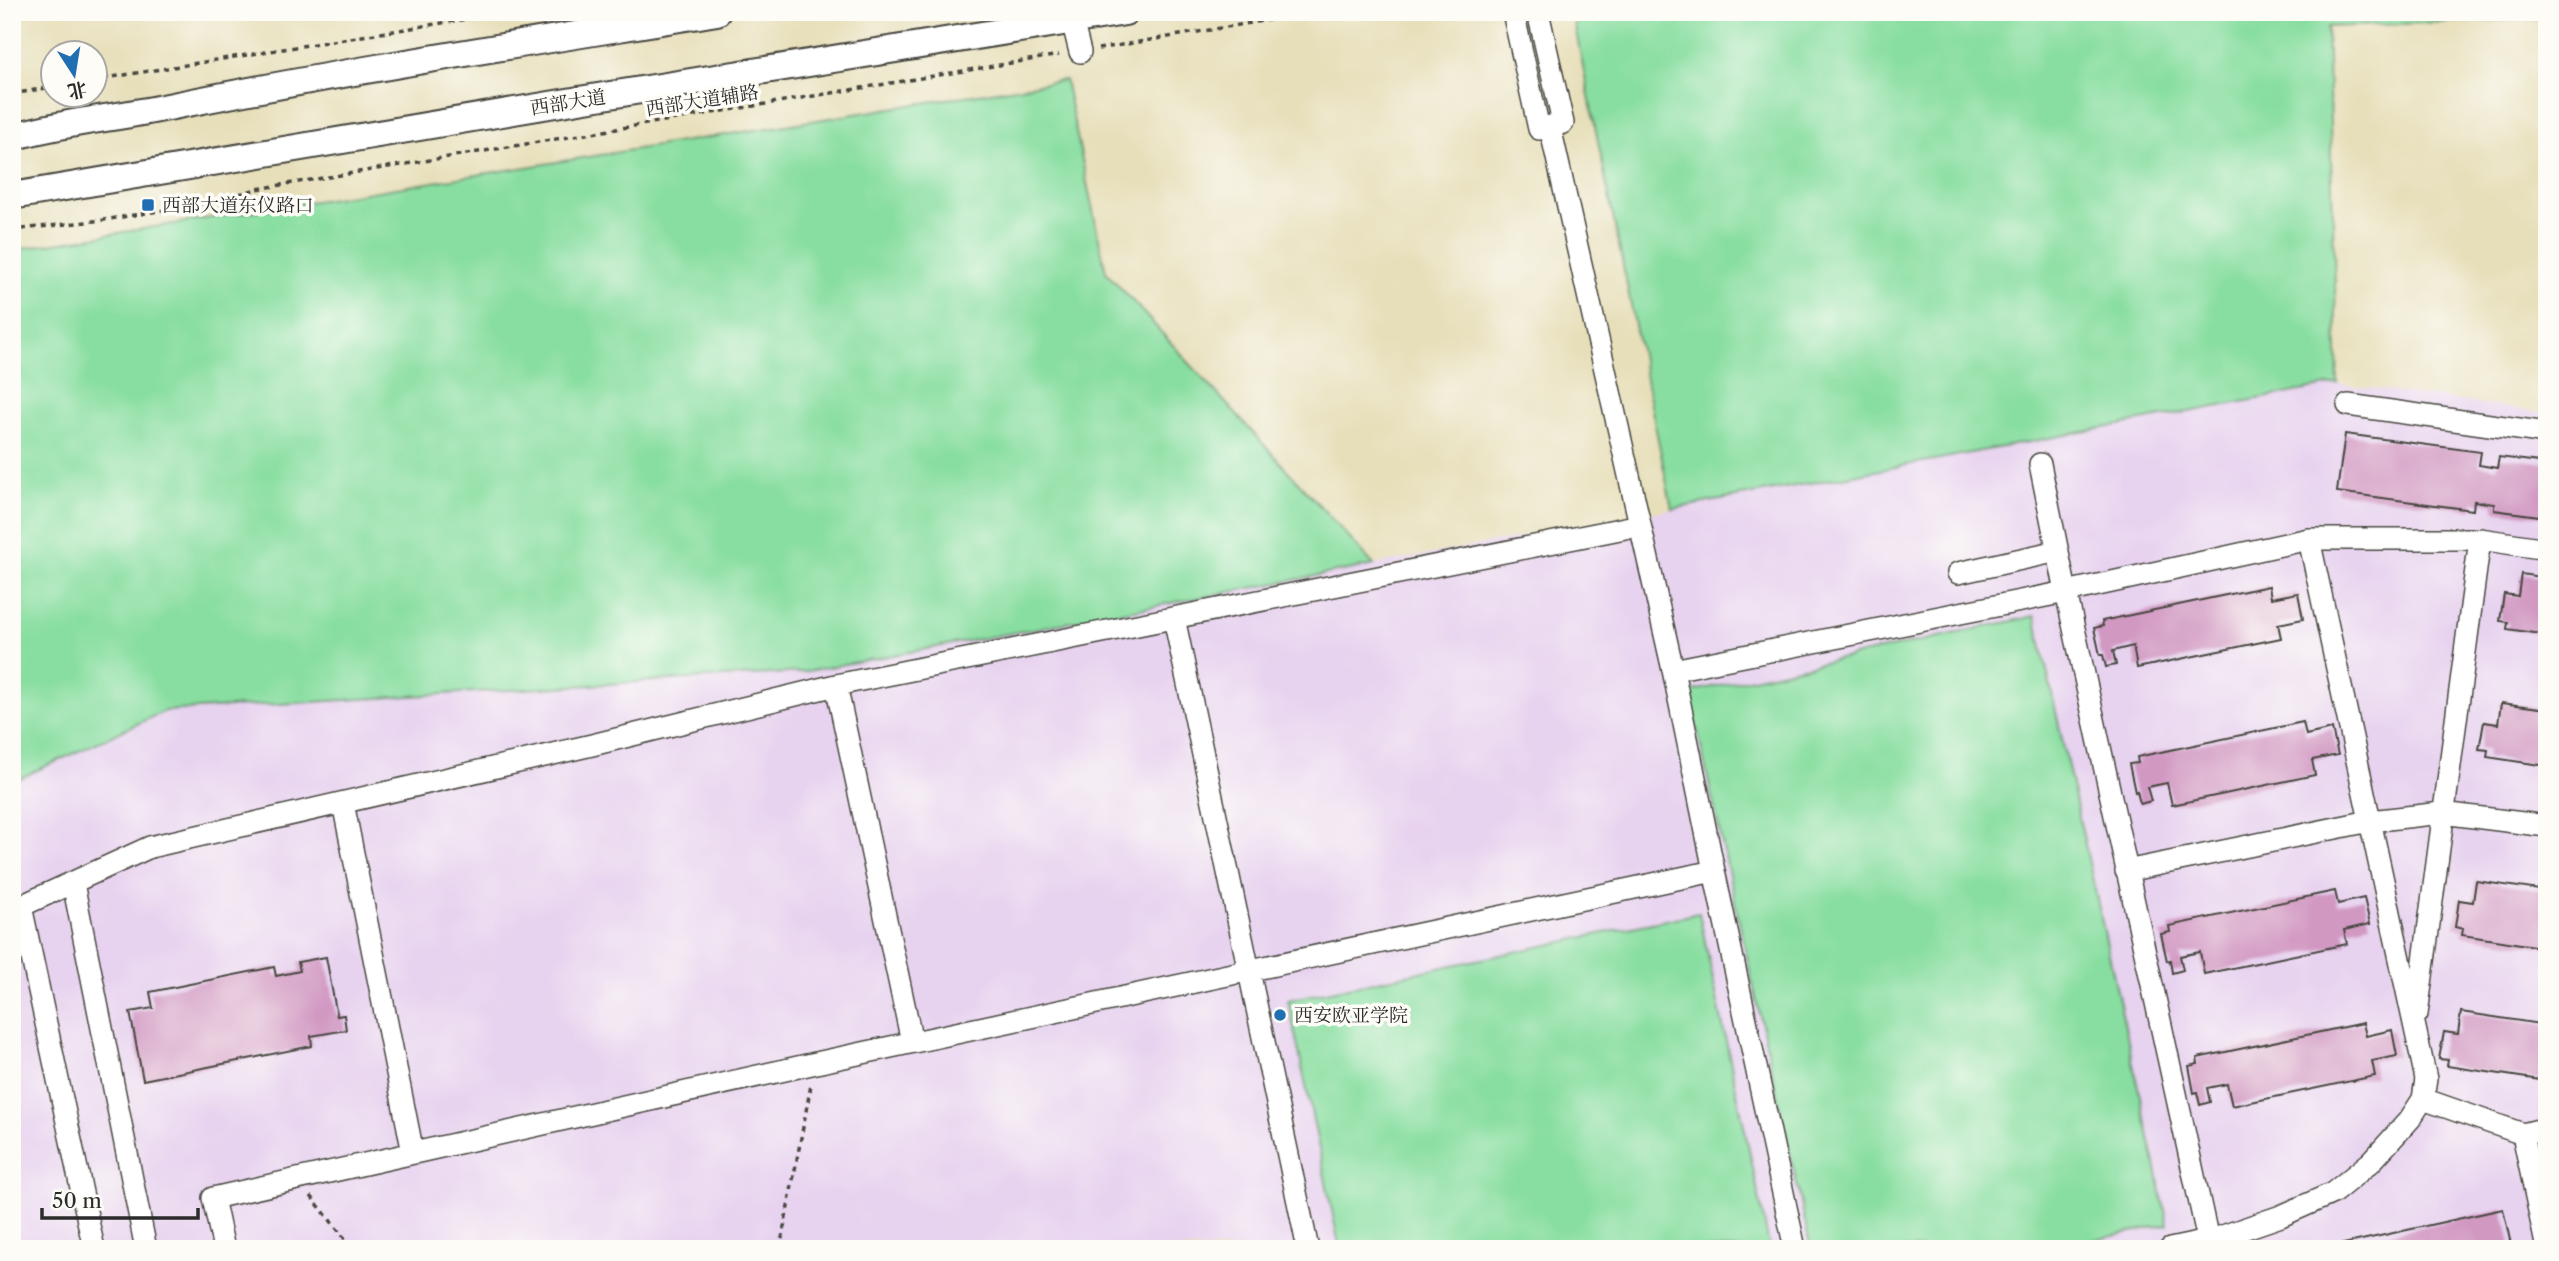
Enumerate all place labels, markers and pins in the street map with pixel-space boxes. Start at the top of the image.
place label: 西部大道东仪路口 [162,194,314,217]
marker: 西部大道东仪路口 [140,197,156,213]
place label: 西安欧亚学院 [1294,1004,1408,1027]
marker: 西安欧亚学院 [1272,1007,1288,1023]

